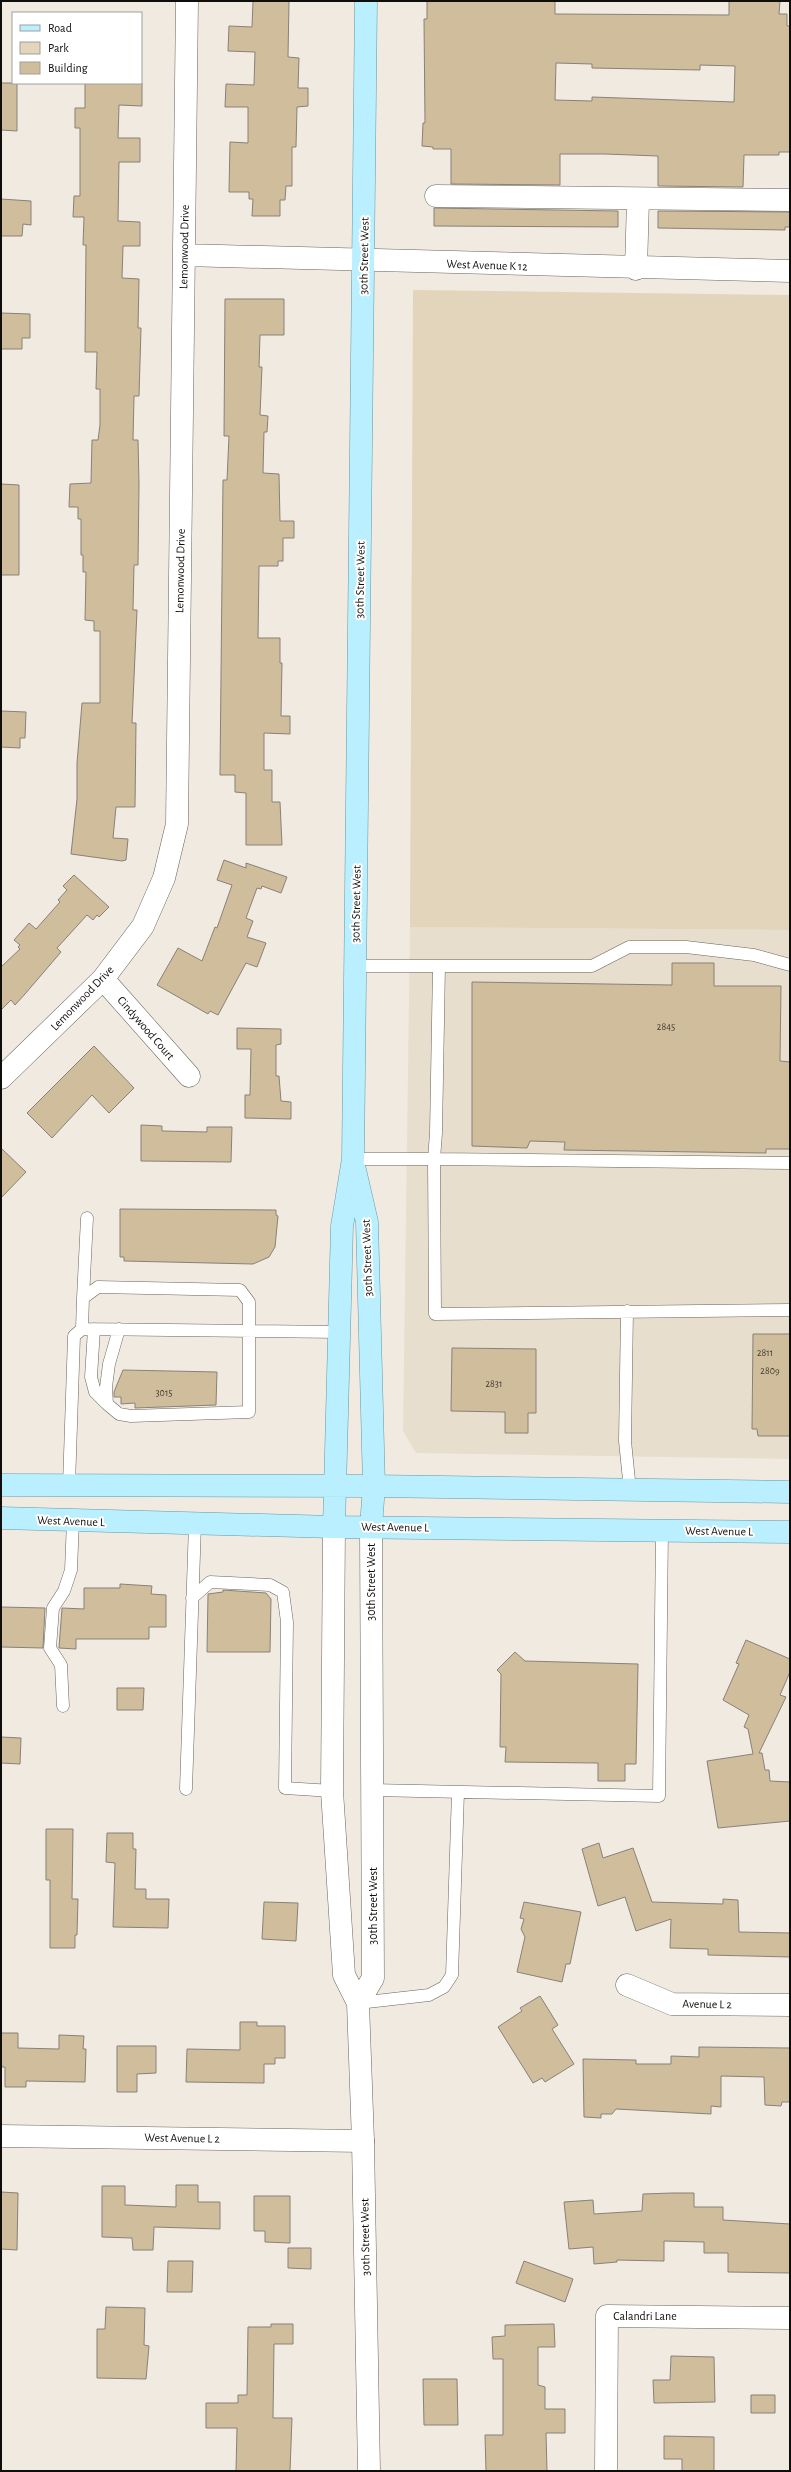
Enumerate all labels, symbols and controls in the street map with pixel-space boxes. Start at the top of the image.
legend [12,12,142,84]
text: Road [48,22,72,34]
text: Park [48,42,69,54]
text: Building [48,62,88,74]
street label: Lemonwood Drive [177,205,191,289]
street label: 30th Street West [357,217,371,295]
street label: West Avenue K 12 [446,258,528,272]
street label: Lemonwood Drive [173,529,187,613]
street label: 30th Street West [353,541,367,619]
street label: 30th Street West [349,865,363,943]
street label: Lemonwood Drive [48,963,116,1033]
street label: Cindywood Court [114,994,177,1063]
house number: 2845 [657,1022,675,1032]
street label: 30th Street West [360,1219,374,1297]
house number: 2811 [757,1348,773,1358]
house number: 2809 [760,1366,780,1376]
house number: 2831 [486,1379,502,1389]
house number: 3015 [155,1388,173,1398]
street label: West Avenue L [37,1514,105,1528]
street label: West Avenue L [361,1520,429,1534]
street label: West Avenue L [685,1524,753,1538]
street label: 30th Street West [365,1543,377,1621]
street label: 30th Street West [367,1867,379,1945]
street label: Avenue L 2 [682,1998,732,2010]
street label: West Avenue L 2 [144,2131,220,2145]
street label: 30th Street West [358,2198,372,2276]
street label: Calandri Lane [613,2310,677,2322]

